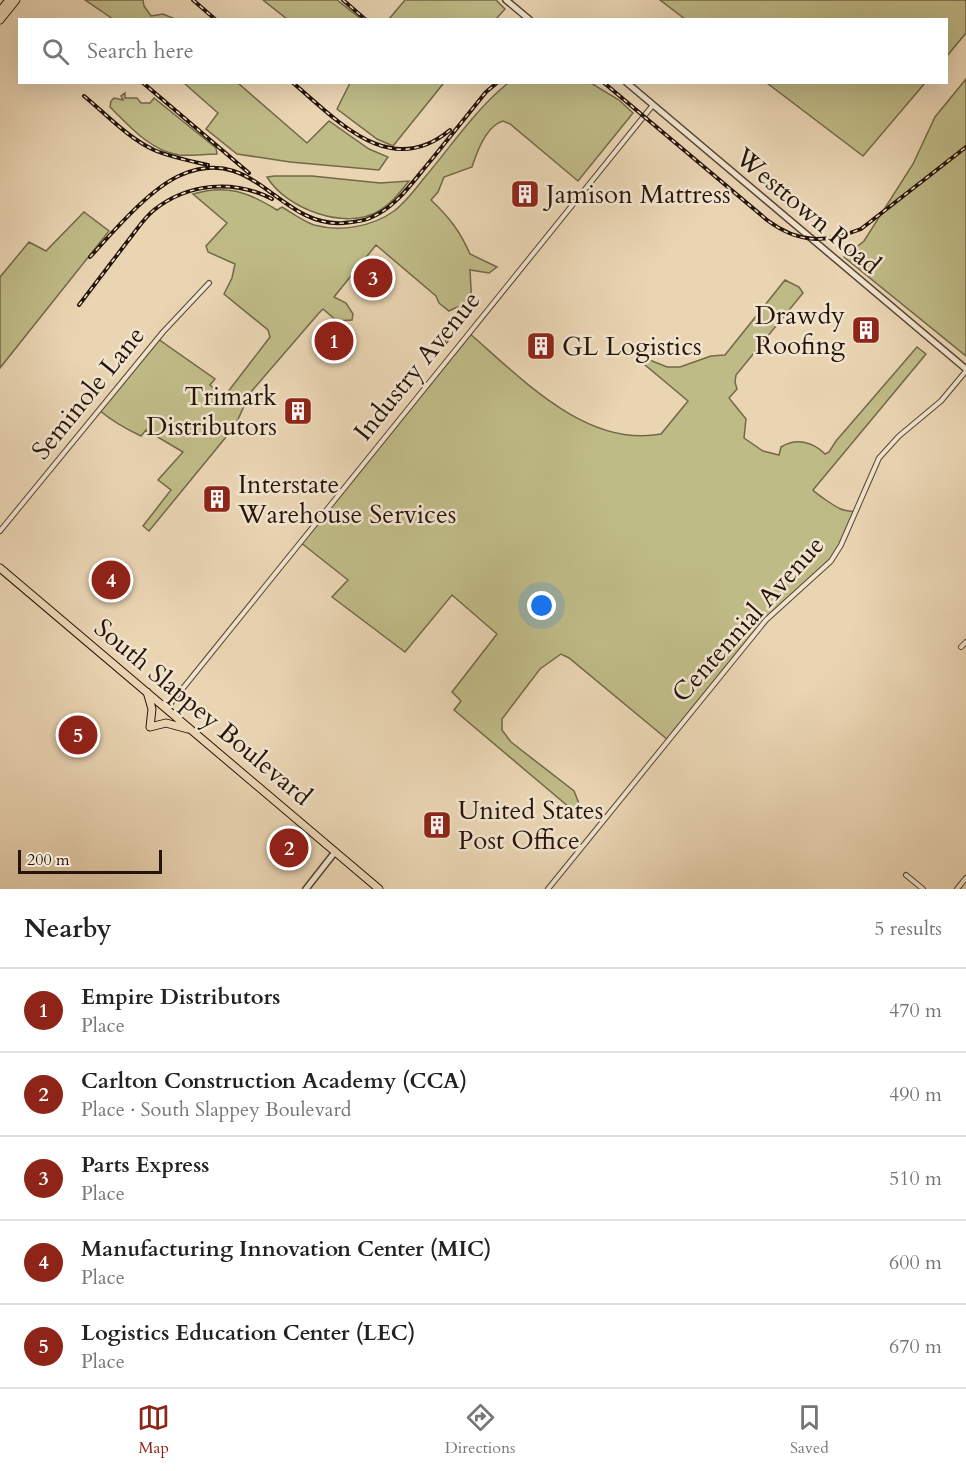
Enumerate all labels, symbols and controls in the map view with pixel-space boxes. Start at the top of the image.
search box [18,18,948,84]
icon: search [39,35,72,68]
text: Search here [87,36,194,66]
street label: Westtown Road [727,139,888,282]
place label: Jamison Mattress [542,177,731,212]
building icon: Jamison Mattress [509,178,541,210]
pin: 3 [354,256,392,300]
street label: Industry Avenue [346,284,488,448]
place label: Drawdy Roofing [755,298,845,363]
building icon: Drawdy Roofing [850,314,882,346]
pin: 1 [314,318,354,364]
street label: Seminole Lane [23,319,153,467]
place label: GL Logistics [562,329,702,364]
building icon: GL Logistics [525,330,557,362]
place label: Trimark Distributors [146,379,277,444]
building icon: Trimark Distributors [282,395,314,427]
place label: Interstate Warehouse Services [237,467,456,532]
building icon: Interstate Warehouse Services [201,483,233,515]
street label: Centennial Avenue [664,528,832,710]
pin: 4 [92,558,130,602]
your location [527,591,556,620]
street label: South Slappey Boulevard [87,611,319,814]
pin: 5 [58,712,98,758]
place label: United States Post Office [458,793,603,858]
building icon: United States Post Office [421,809,453,841]
pin: 2 [270,826,308,870]
scale bar [18,847,162,874]
text: 200 m [27,849,69,871]
text: Nearby [24,911,112,946]
text: 5 results [874,915,942,942]
text: Empire Distributors [81,982,280,1012]
text: 1 [38,997,49,1024]
text: 470 m [889,997,942,1024]
text: Place [81,1012,125,1039]
text: Carlton Construction Academy (CCA) [81,1066,467,1096]
text: 2 [38,1081,49,1108]
text: 490 m [889,1081,942,1108]
text: Place · South Slappey Boulevard [81,1096,351,1123]
text: Parts Express [81,1150,209,1180]
text: 3 [38,1165,49,1192]
text: 510 m [889,1165,942,1192]
text: Place [81,1180,125,1207]
text: Manufacturing Innovation Center (MIC) [81,1234,492,1264]
text: 4 [38,1249,49,1276]
text: 600 m [889,1249,942,1276]
text: Place [81,1264,125,1291]
text: Logistics Education Center (LEC) [81,1318,415,1348]
text: 5 [38,1333,49,1360]
text: 670 m [889,1333,942,1360]
text: Place [81,1348,125,1375]
tab: Map [137,1401,170,1459]
tab: Directions [445,1401,515,1459]
tab: Saved [790,1401,829,1459]

